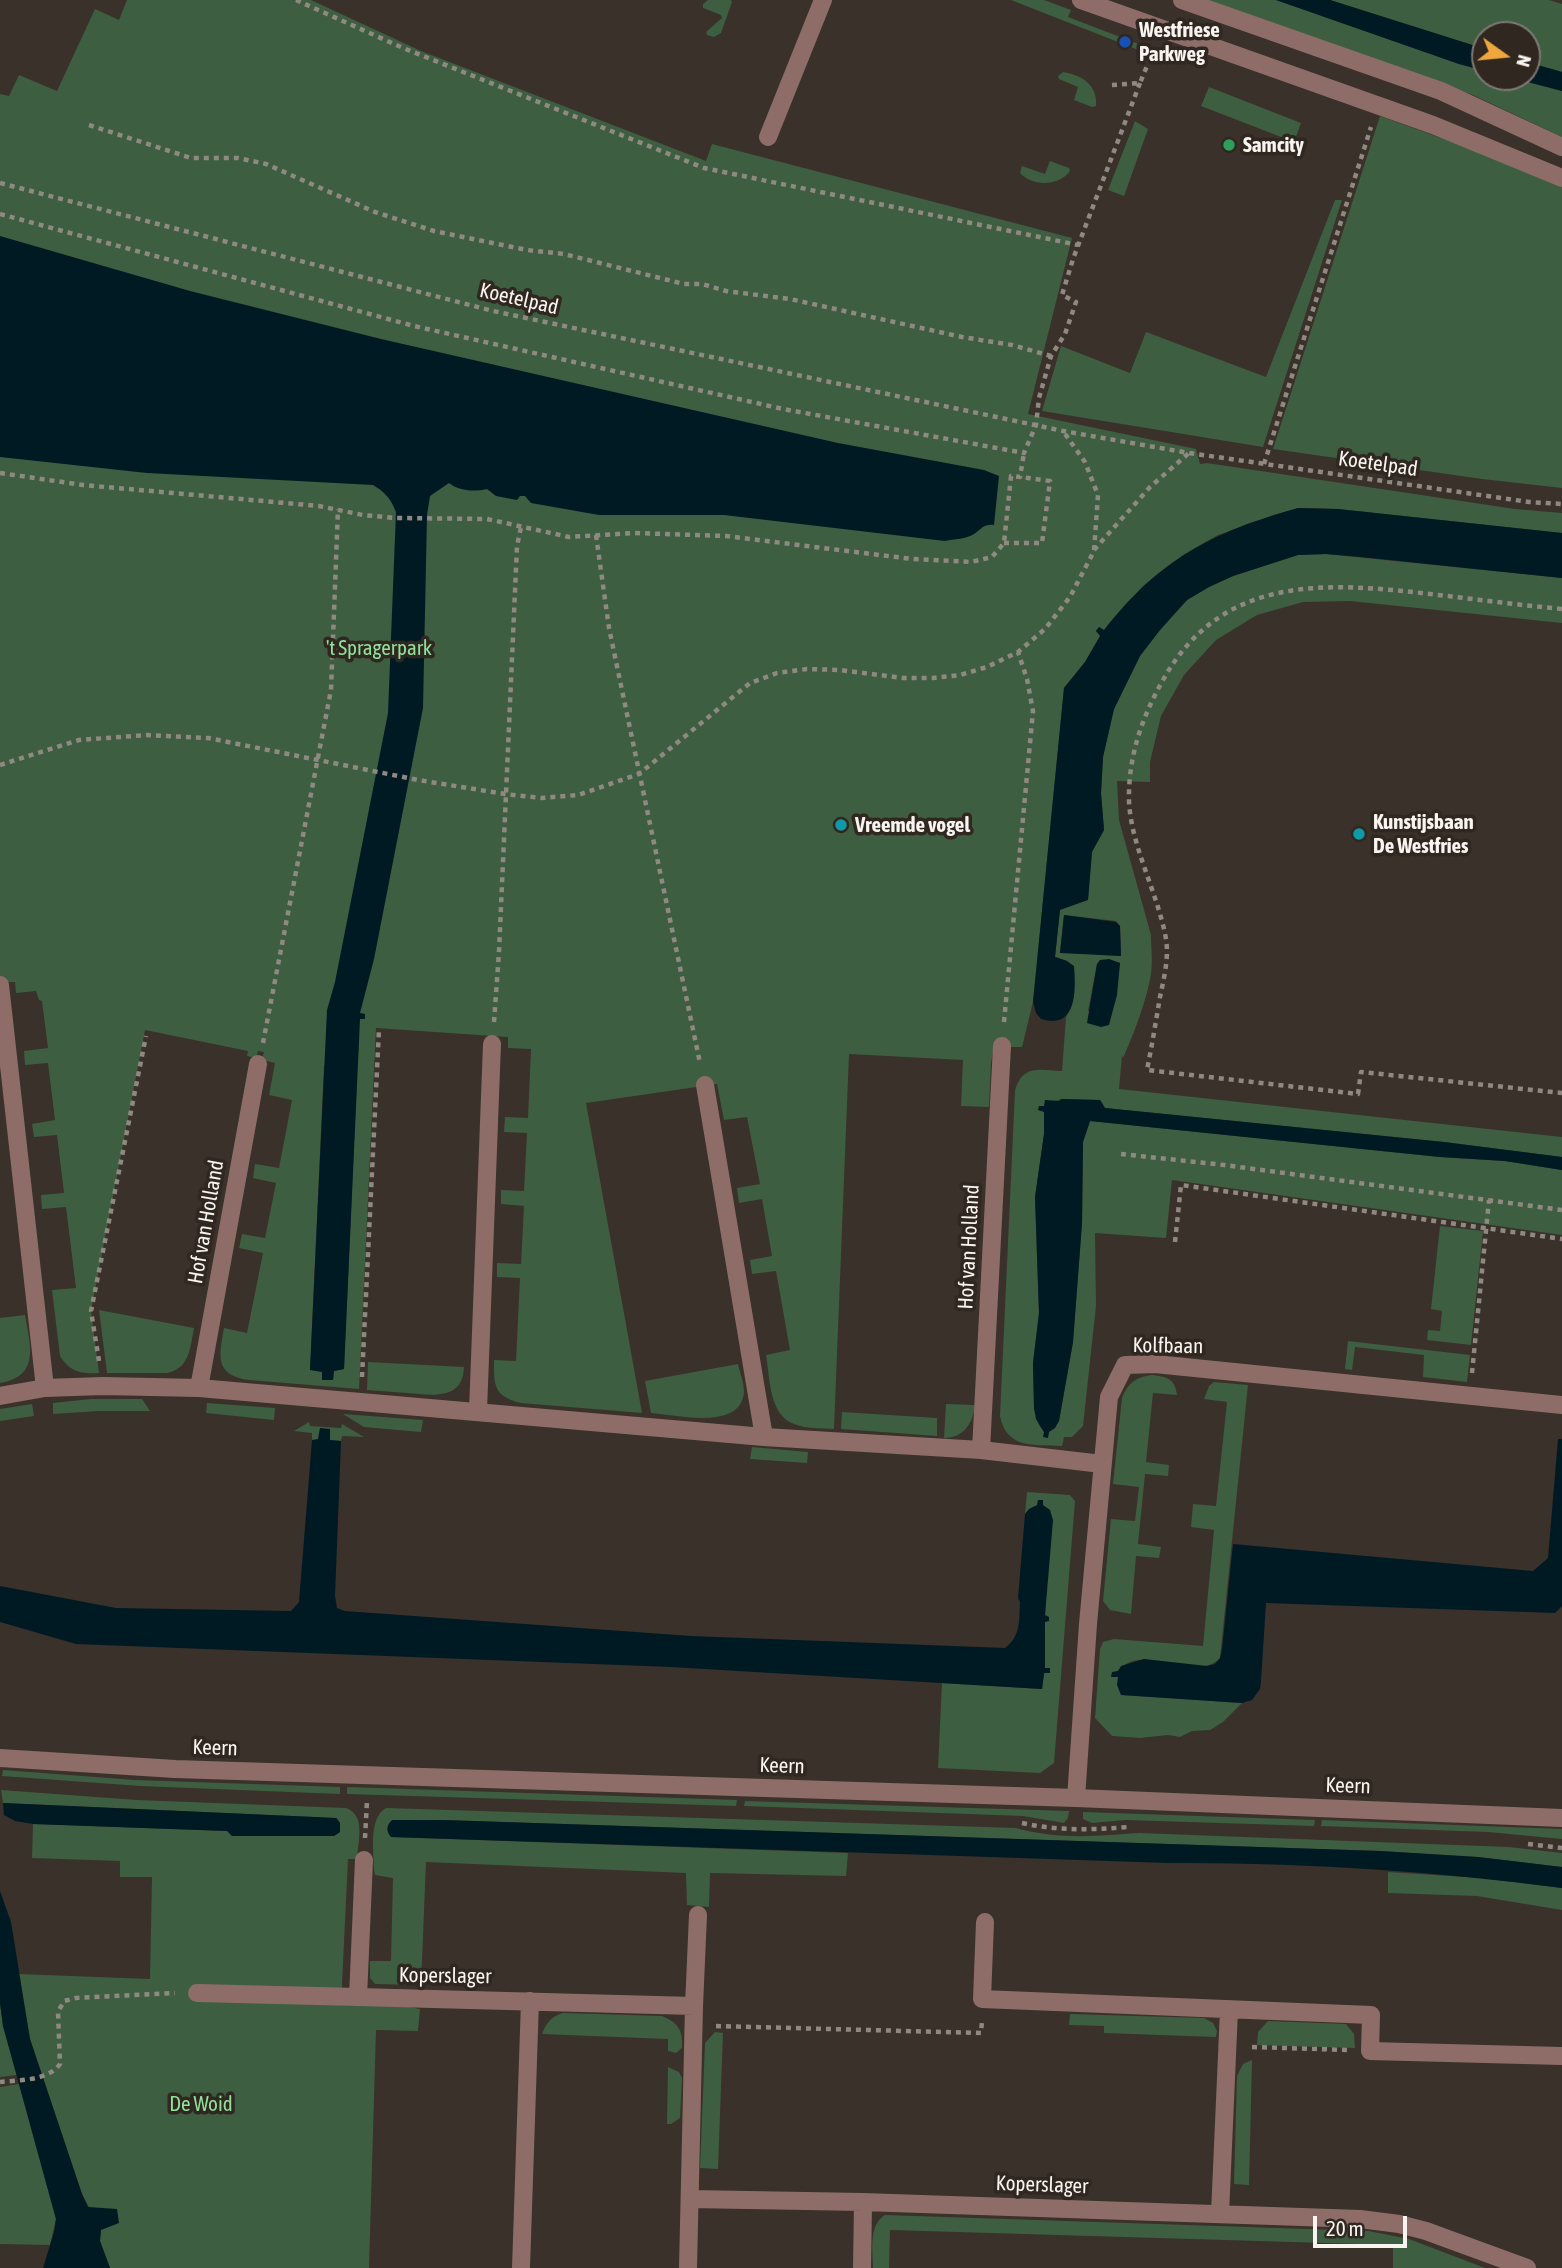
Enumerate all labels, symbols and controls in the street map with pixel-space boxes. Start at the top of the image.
place label: Westfriese Parkweg [1139,17,1220,67]
north arrow [1471,21,1541,91]
marker: Westfriese Parkweg [1117,34,1133,50]
text: N [1512,53,1536,69]
place label: Samcity [1243,132,1304,158]
marker: Samcity [1221,137,1237,153]
street label: Koetelpad [477,278,561,320]
street label: Koetelpad [1337,446,1419,482]
park label: 't Spragerpark [326,635,432,661]
place label: Kunstijsbaan De Westfries [1373,809,1474,859]
place label: Vreemde vogel [855,812,970,838]
marker: Vreemde vogel [833,817,849,833]
marker: Kunstijsbaan De Westfries [1351,826,1367,842]
street label: Hof van Holland [183,1158,229,1286]
street label: Hof van Holland [953,1184,985,1310]
street label: Kolfbaan [1132,1333,1204,1359]
street label: Keern [192,1735,238,1761]
street label: Keern [759,1753,805,1779]
street label: Keern [1325,1773,1371,1799]
street label: Koperslager [399,1963,491,1989]
park label: De Woid [169,2091,233,2117]
street label: Koperslager [995,2171,1089,2199]
scale bar [1317,2202,1412,2246]
text: 20 m [1326,2216,1364,2240]

